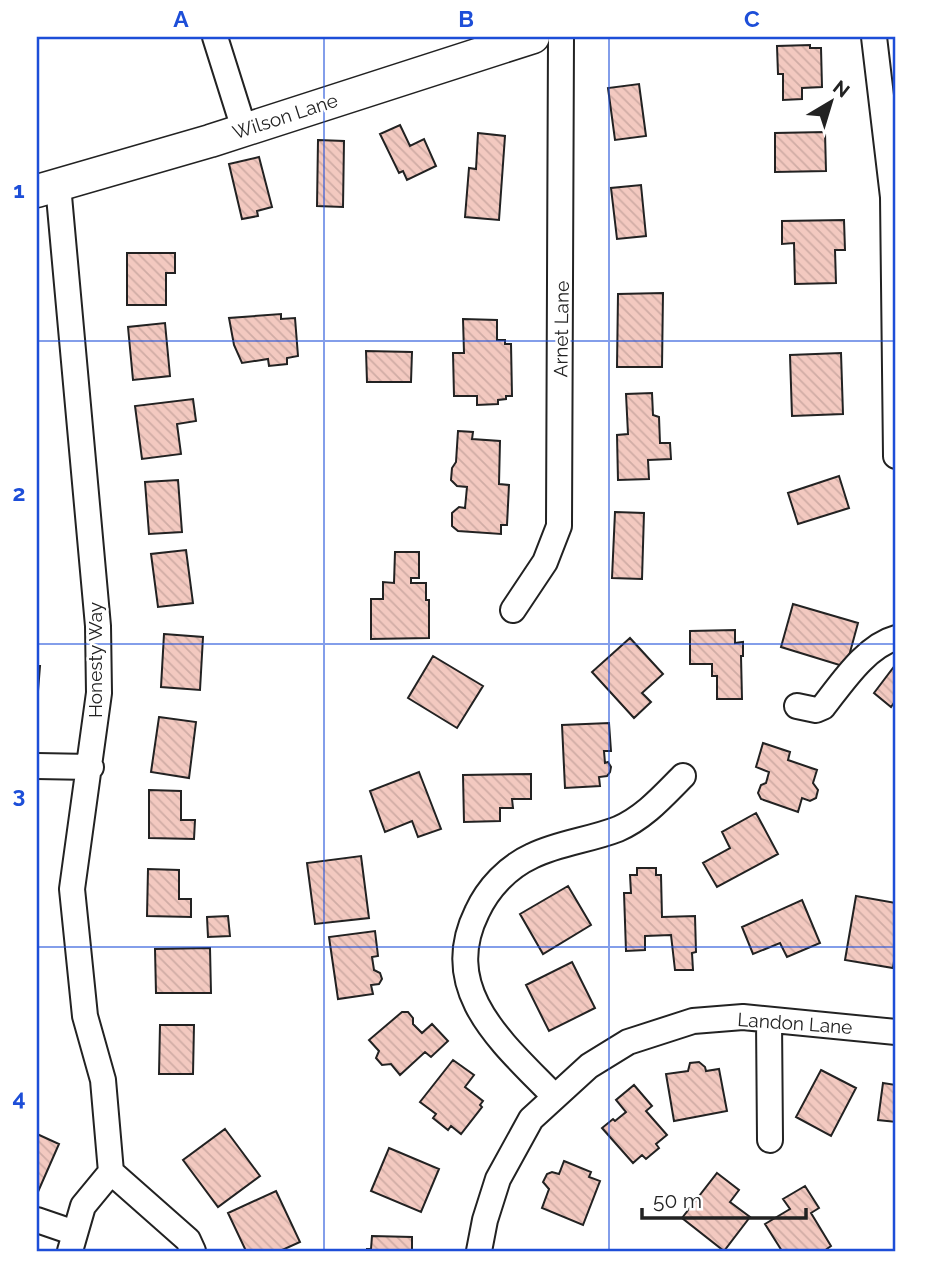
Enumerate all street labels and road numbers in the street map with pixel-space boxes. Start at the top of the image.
street label: Wilson Lane [230,89,340,143]
street label: Arnet Lane [549,281,573,377]
street label: Honesty Way [84,602,106,718]
street label: Landon Lane [737,1008,853,1038]

